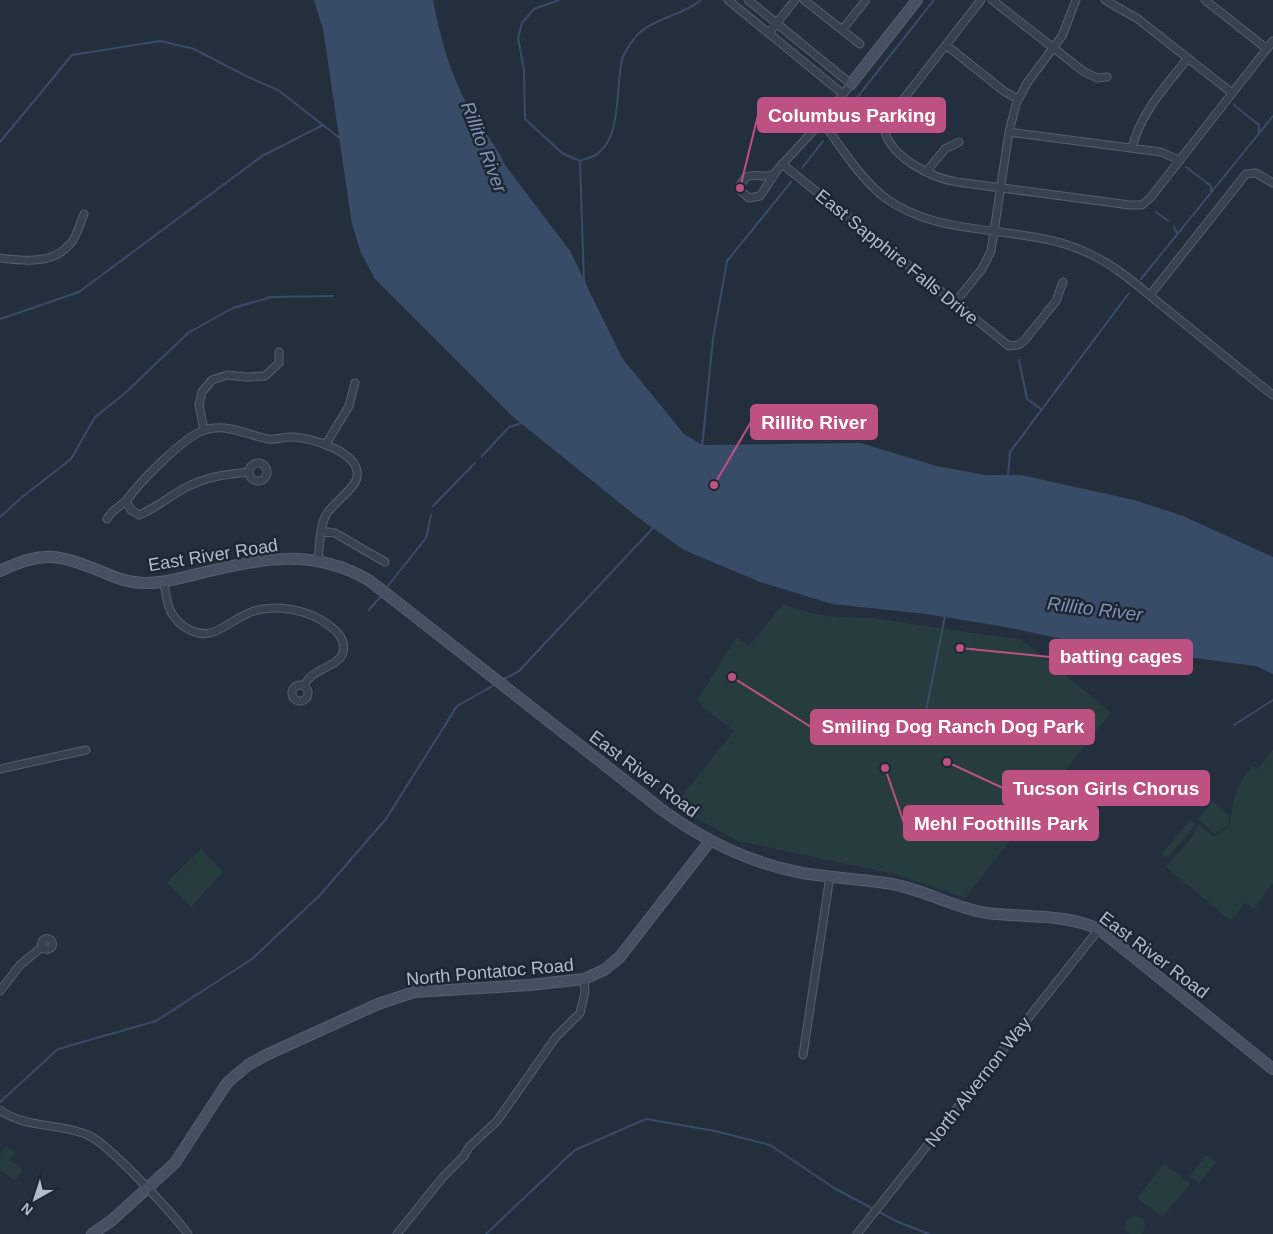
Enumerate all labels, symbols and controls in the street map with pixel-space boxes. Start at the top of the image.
water label: Rillito River [457,98,511,196]
callout: Columbus Parking [758,98,945,132]
text: Columbus Parking [768,105,936,126]
street label: East Sapphire Falls Drive [812,185,982,329]
callout: Rillito River [751,405,877,439]
text: Rillito River [761,412,867,433]
street label: East River Road [147,535,279,575]
water label: Rillito River [1046,593,1145,625]
callout: batting cages [1050,640,1192,674]
text: batting cages [1060,646,1182,667]
callout: Smiling Dog Ranch Dog Park [811,710,1094,744]
text: Smiling Dog Ranch Dog Park [822,716,1085,737]
street label: East River Road [586,727,702,821]
callout: Tucson Girls Chorus [1003,771,1209,805]
text: Tucson Girls Chorus [1013,778,1199,799]
callout: Mehl Foothills Park [904,806,1098,840]
text: Mehl Foothills Park [914,813,1089,834]
street label: East River Road [1096,908,1212,1002]
street label: North Pontatoc Road [405,955,575,989]
street label: North Alvernon Way [921,1013,1035,1151]
north arrow [10,1174,60,1224]
text: N [18,1200,36,1219]

